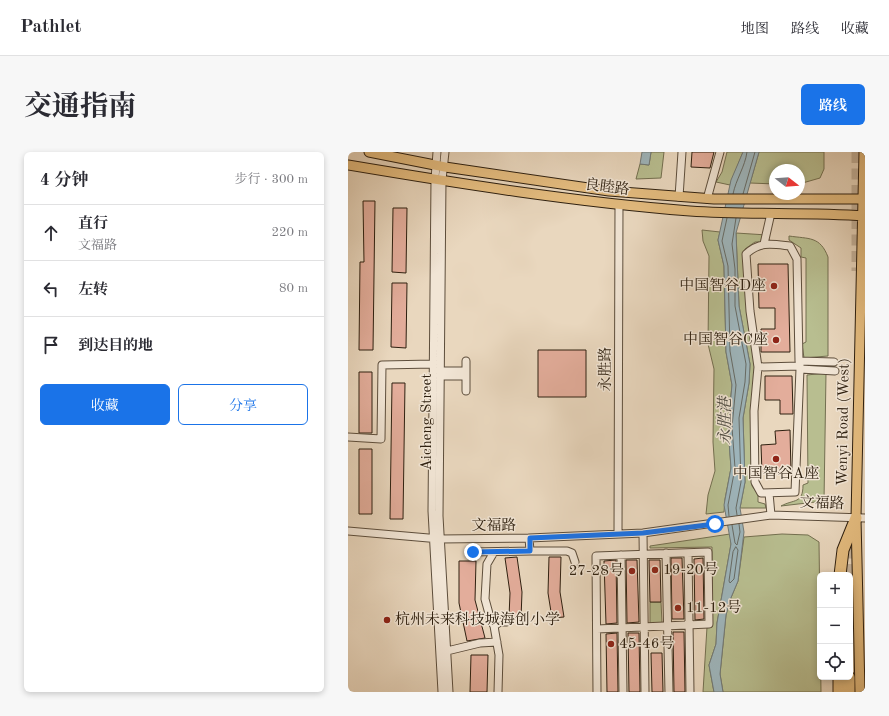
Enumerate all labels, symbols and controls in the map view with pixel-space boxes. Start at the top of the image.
text: Pathlet [20,18,81,37]
text: 地图 [741,22,769,36]
text: 路线 [791,22,819,36]
text: 收藏 [841,22,869,36]
button: 路线 [801,84,865,125]
text: 交通指南 [24,94,136,122]
north arrow [769,164,805,200]
text: 4 分钟 [40,172,89,189]
text: 步行 · 300 m [234,173,308,186]
street label: 良睦路 [584,176,630,198]
text: 直行 [78,217,108,232]
icon: ahead [40,222,62,244]
text: 220 m [271,226,308,239]
text: 文福路 [78,239,117,252]
place label: 中国智谷D座 [679,277,766,294]
icon: left [40,278,62,300]
marker: 中国智谷D座 [769,281,779,291]
text: 80 m [279,282,308,295]
text: 左转 [78,283,108,298]
place label: 中国智谷C座 [683,331,768,348]
icon: arrive [40,334,62,356]
marker: 中国智谷C座 [771,335,781,345]
text: 到达目的地 [78,339,153,354]
street label: 永胜路 [597,346,614,392]
street label: Wenyi Road (West) [835,358,853,486]
street label: Aicheng Street [420,373,435,471]
button: 收藏 [40,384,170,425]
button: 分享 [178,384,308,425]
water label: 永胜港 [716,395,734,445]
marker: 中国智谷A座 [771,454,781,464]
place label: 中国智谷A座 [733,465,819,482]
street label: 文福路 [799,494,845,512]
route start [706,515,724,533]
street label: 文福路 [471,517,517,534]
route end [464,543,482,561]
place label: 19-20号 [663,561,718,578]
place label: 27-28号 [569,562,624,579]
marker: 19-20号 [650,565,660,575]
marker: 27-28号 [627,566,637,576]
map controls [817,572,853,680]
button: + [817,572,853,608]
place label: 11-12号 [686,599,741,616]
marker: 11-12号 [673,603,683,613]
button: − [817,608,853,644]
place label: 杭州未来科技城海创小学 [395,611,560,628]
marker: 杭州未来科技城海创小学 [382,615,392,625]
place label: 45-46号 [619,635,674,652]
marker: 45-46号 [606,639,616,649]
button: locate [817,644,853,680]

